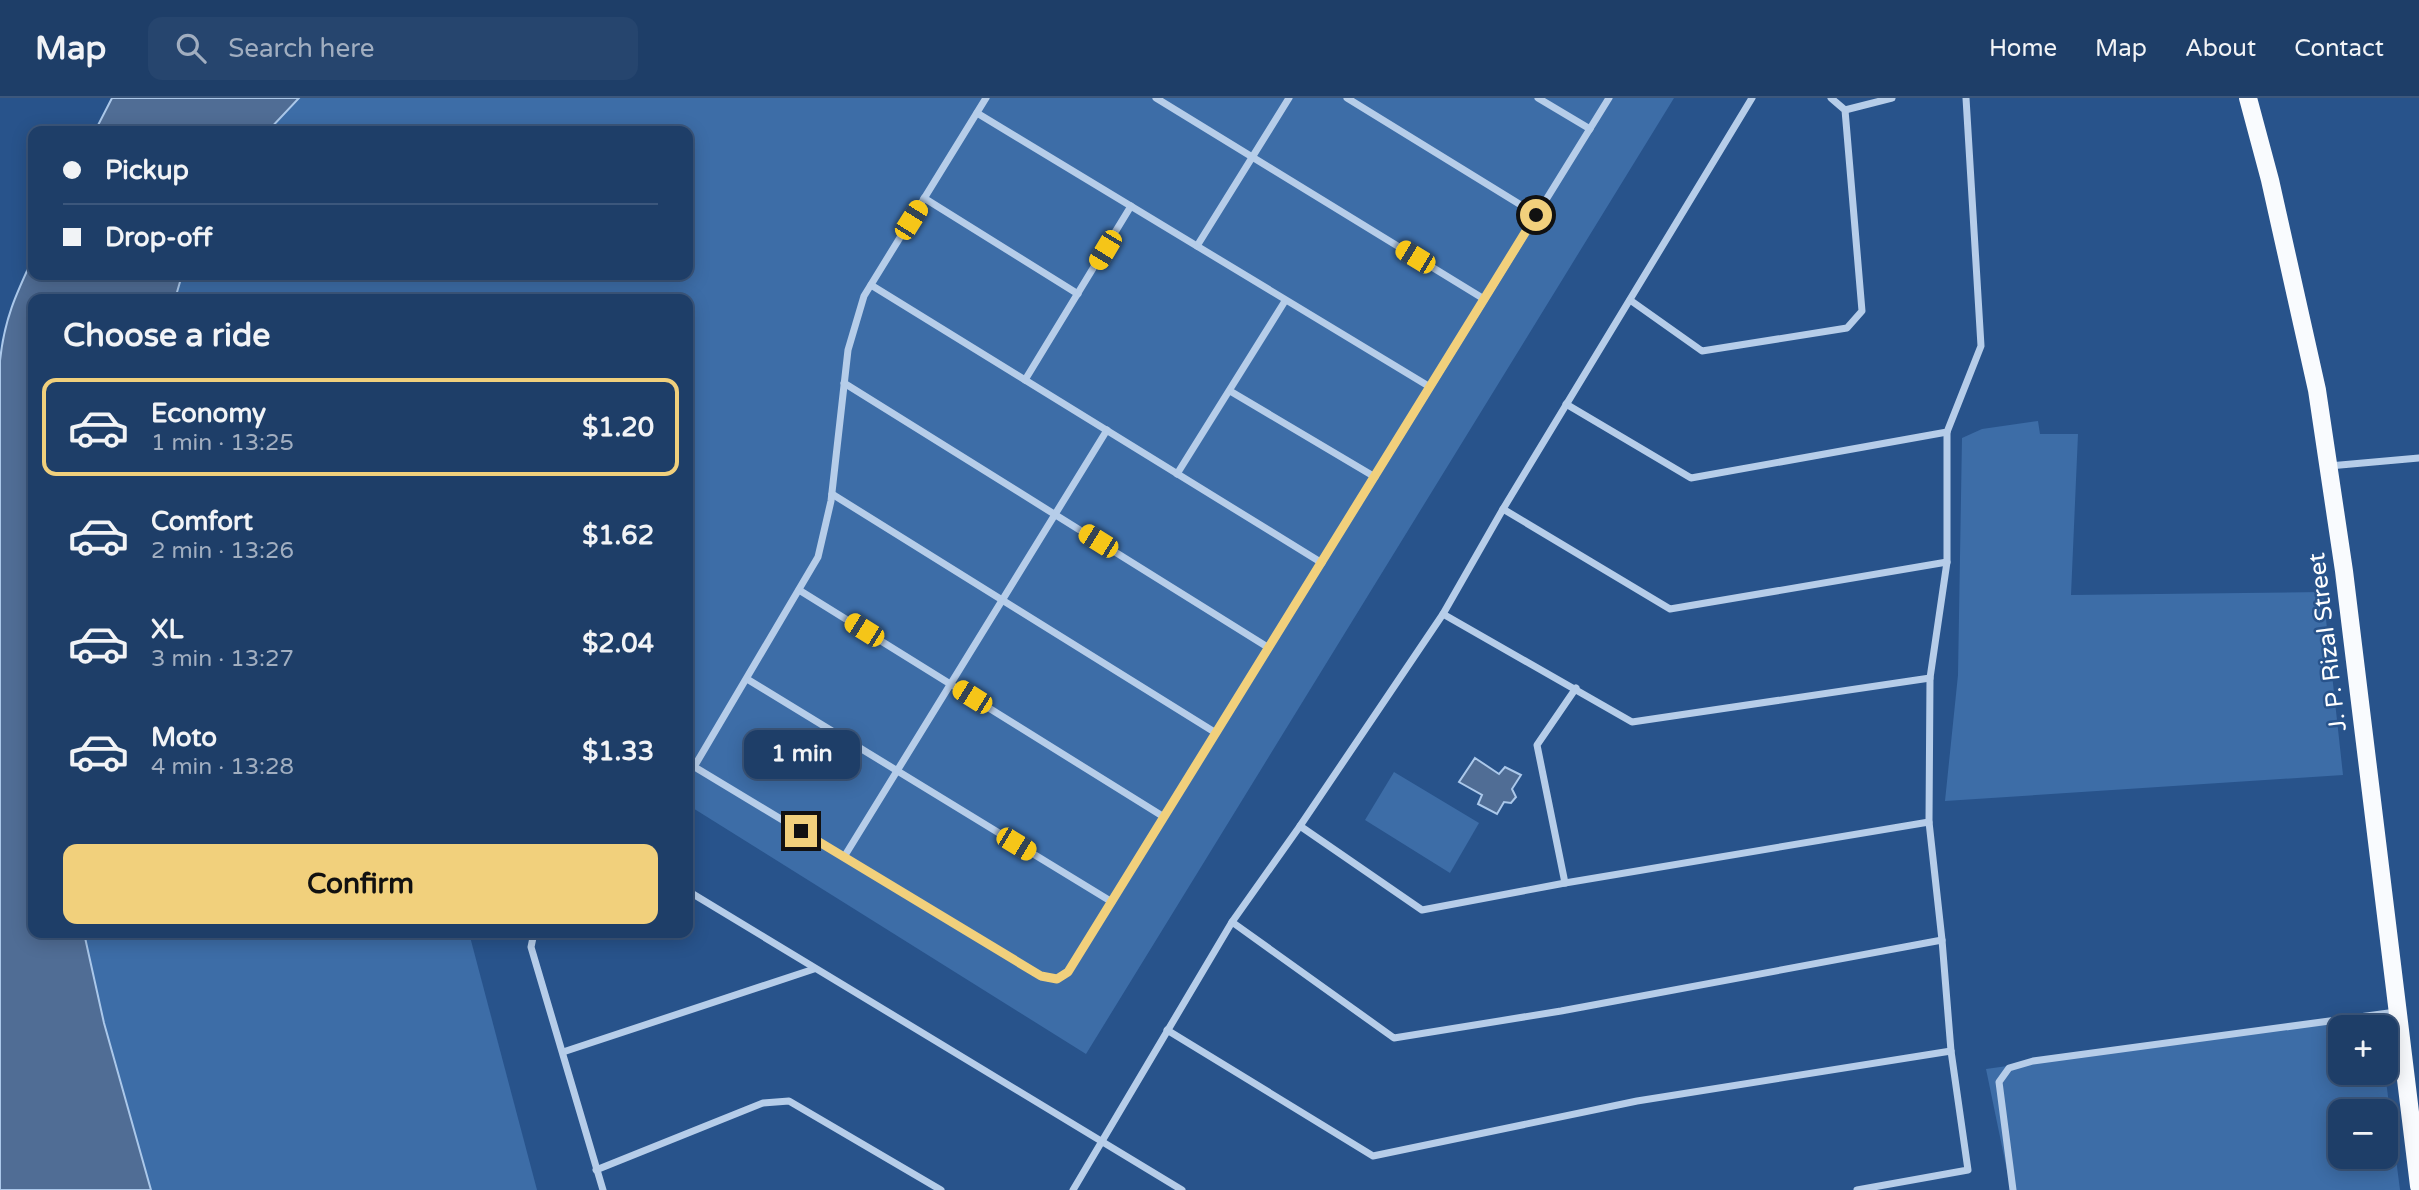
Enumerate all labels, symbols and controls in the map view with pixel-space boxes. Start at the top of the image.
search box [148,17,638,80]
text: Map [35,29,106,68]
icon: search [172,29,210,67]
text: Search here [228,33,374,64]
text: Home [1989,34,2057,63]
text: Map [2095,34,2147,63]
text: About [2185,34,2256,63]
text: Contact [2294,34,2384,63]
text: Pickup [105,155,189,186]
car [891,197,932,243]
route start [1520,199,1552,231]
text: Drop-off [105,222,212,253]
car [1086,227,1125,273]
car [1392,237,1439,277]
text: Choose a ride [63,317,270,355]
icon: car [67,396,130,459]
text: Economy [151,398,266,429]
text: $1.20 [582,412,654,443]
text: 1 min · 13:25 [151,429,294,457]
icon: car [67,504,130,567]
text: Comfort [151,506,253,537]
text: $1.62 [582,520,654,551]
car [1075,521,1122,561]
text: 2 min · 13:26 [151,537,294,565]
street label: J. P. Rizal Street [2302,551,2353,733]
car [841,610,888,650]
icon: car [67,612,130,675]
text: XL [151,614,183,645]
text: $2.04 [582,628,654,659]
text: 3 min · 13:27 [151,645,294,673]
car [949,677,996,717]
icon: car [67,720,130,783]
text: Moto [151,722,217,753]
callout: 1 min [743,730,859,778]
text: $1.33 [582,736,654,767]
text: 1 min [771,740,833,768]
text: 4 min · 13:28 [151,753,294,781]
route end [785,815,817,847]
car [993,824,1040,864]
button: Confirm [63,844,658,924]
map controls [2328,1015,2398,1169]
button: + [2328,1015,2398,1085]
button: − [2328,1099,2398,1169]

